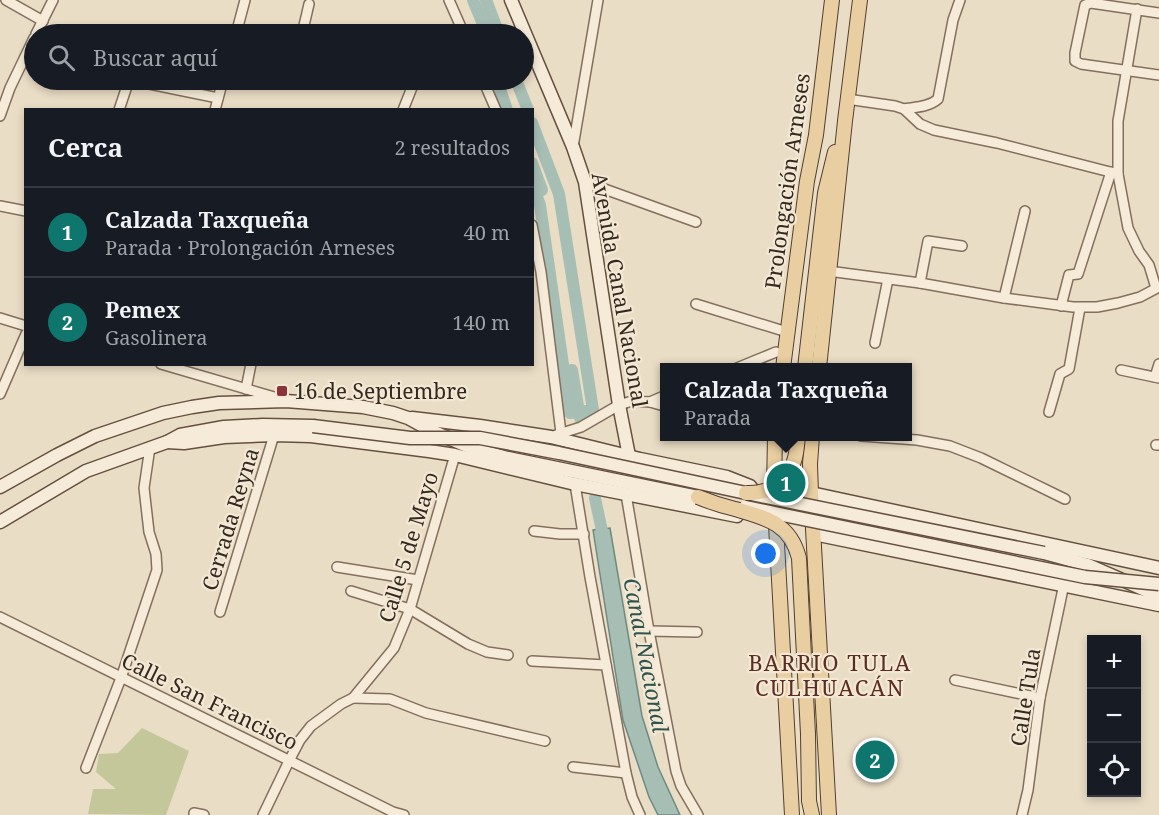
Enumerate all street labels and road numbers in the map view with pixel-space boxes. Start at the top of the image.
street label: Prolongación Arneses [758,71,816,291]
street label: Avenida Canal Nacional [586,170,655,410]
street label: Cerrada Reyna [195,444,265,594]
street label: Calle 5 de Mayo [372,468,444,626]
street label: Calle San Francisco [117,646,303,756]
street label: Calle Tula [1003,646,1047,748]

